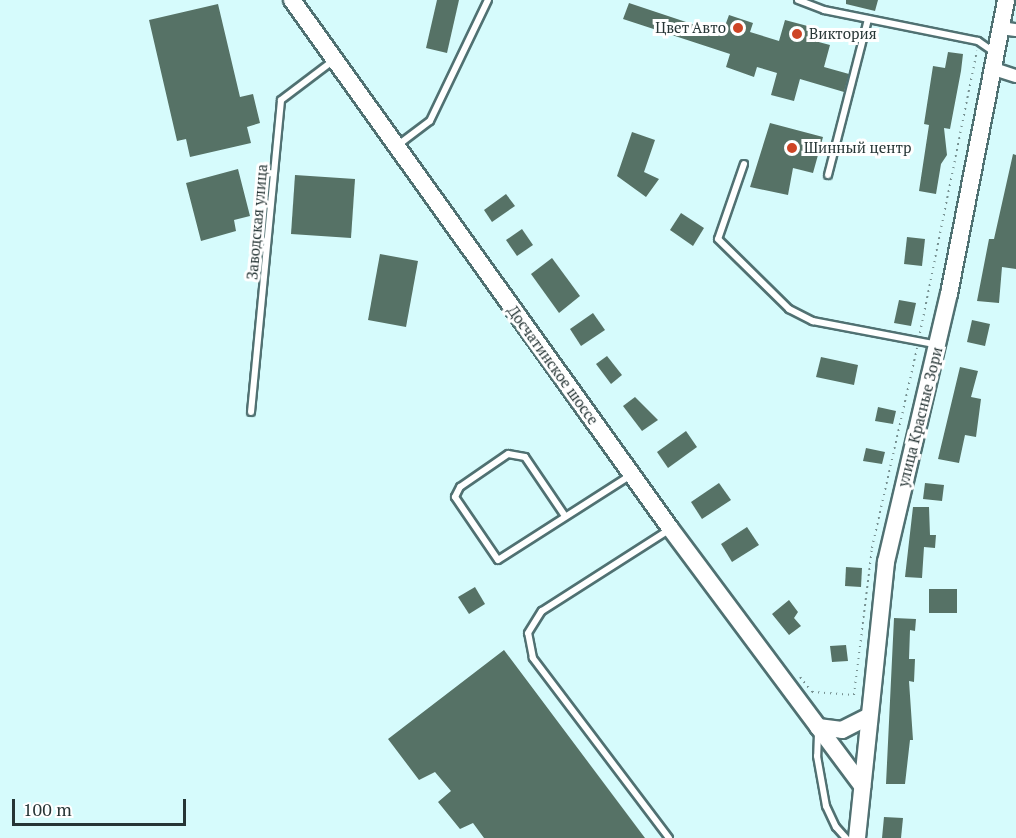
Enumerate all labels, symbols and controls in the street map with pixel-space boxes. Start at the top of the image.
place label: Цвет Авто [655,19,726,37]
marker: Цвет Авто [731,21,745,35]
place label: Виктория [809,25,877,43]
marker: Виктория [790,27,804,41]
place label: Шинный центр [804,139,911,157]
marker: Шинный центр [785,141,799,155]
street label: Заводская улица [243,163,271,281]
street label: Досчатинское шоссе [504,302,602,428]
street label: улица Красные Зори [894,345,946,489]
scale bar [15,787,189,825]
text: 100 m [23,797,72,821]

